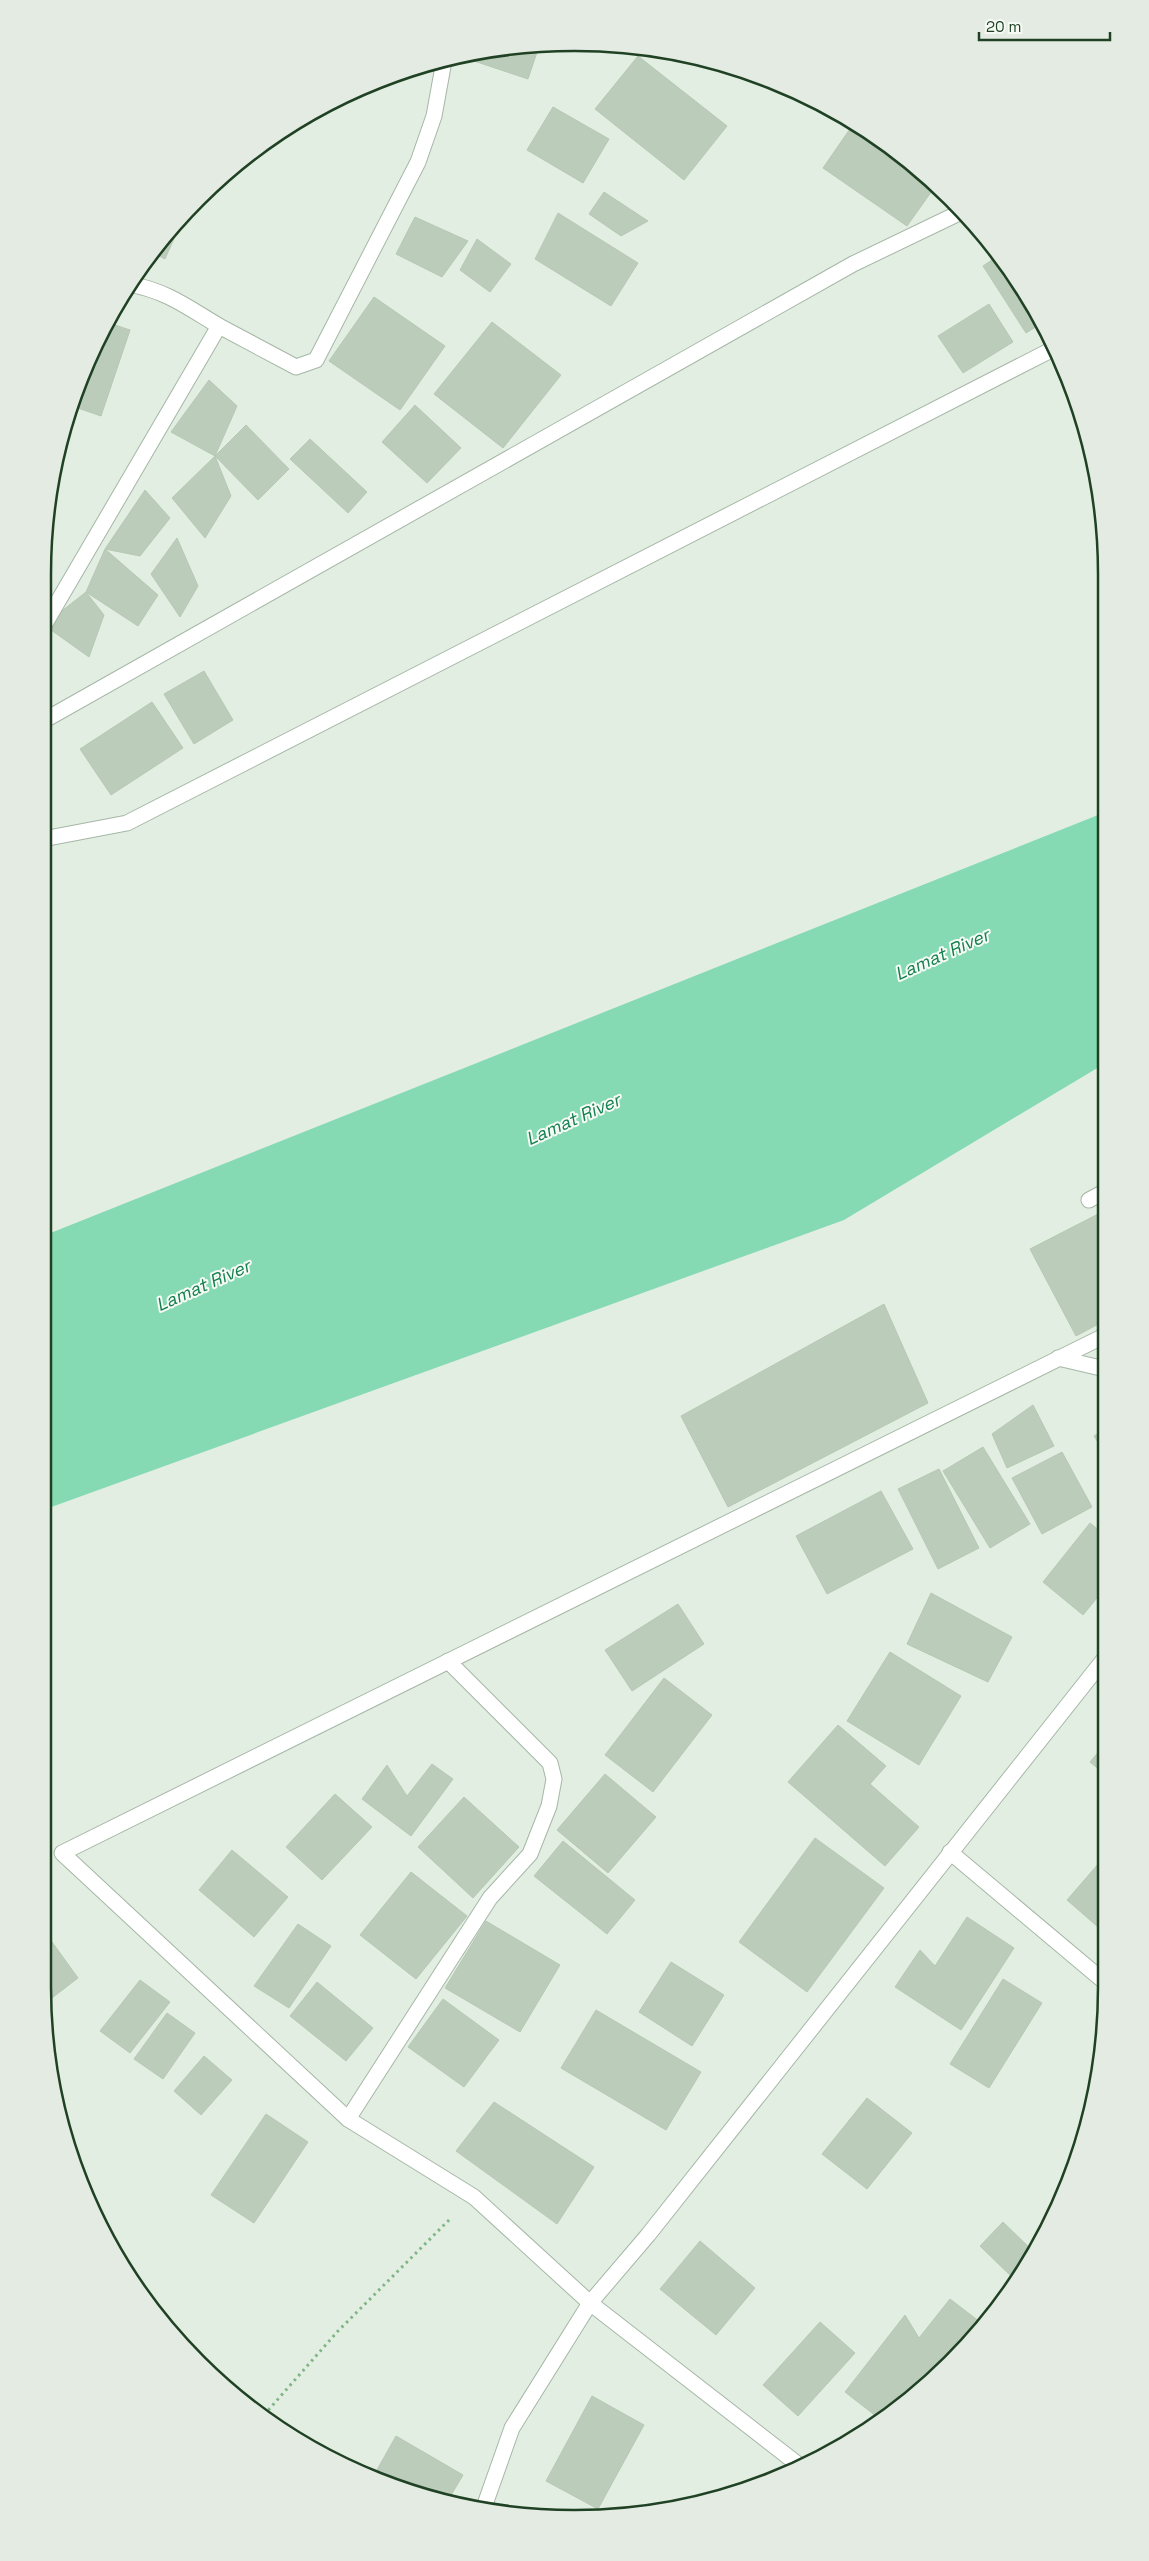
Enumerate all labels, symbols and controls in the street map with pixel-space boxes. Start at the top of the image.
scale bar [979,10,1110,42]
text: 20 m [986,17,1021,36]
water label: Lamat River [891,922,995,985]
water label: Lamat River [522,1087,626,1150]
water label: Lamat River [152,1253,256,1316]

